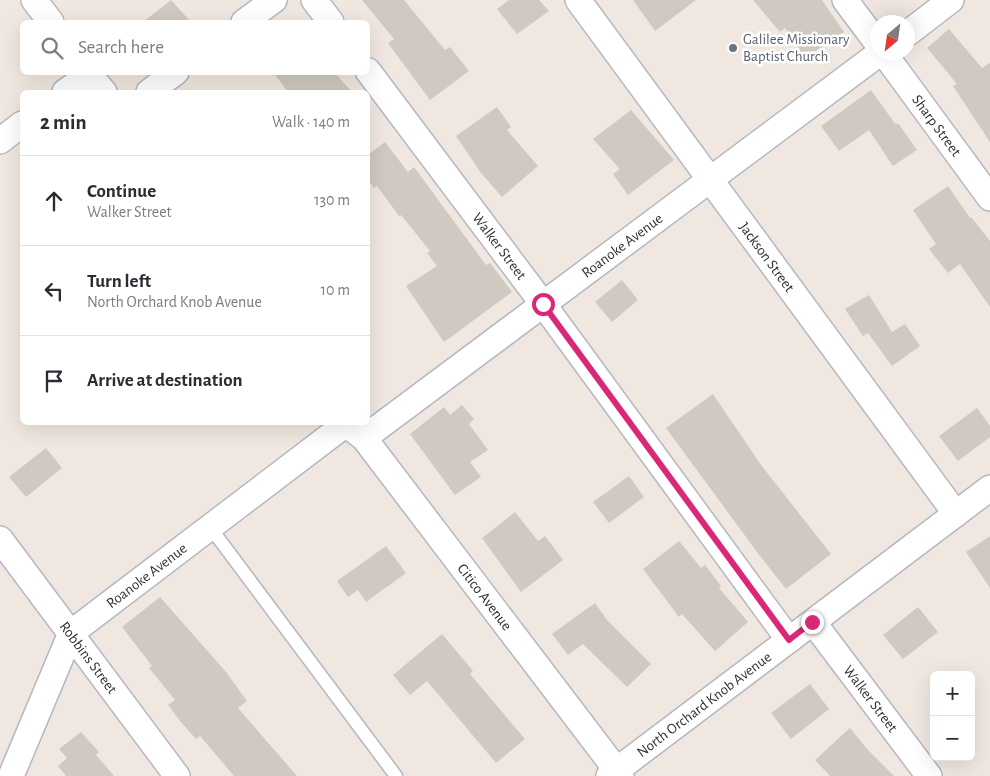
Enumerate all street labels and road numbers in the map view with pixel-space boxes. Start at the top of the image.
street label: Sharp Street [909,92,964,159]
street label: Walker Street [470,210,530,283]
street label: Roanoke Avenue [579,210,665,280]
street label: Jackson Street [737,219,798,295]
street label: Roanoke Avenue [103,540,190,611]
street label: Citico Avenue [455,561,515,633]
street label: Robbins Street [57,619,120,696]
street label: North Orchard Knob Avenue [634,649,774,760]
street label: Walker Street [841,662,901,735]

